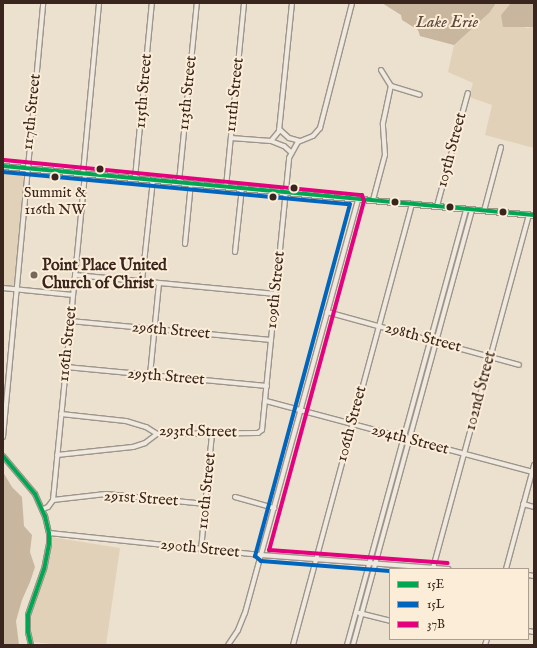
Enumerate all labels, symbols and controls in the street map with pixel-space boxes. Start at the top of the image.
water label: Lake Erie [416,13,478,33]
street label: 115th Street [131,53,157,129]
street label: 113th Street [175,55,201,131]
street label: 111th Street [222,57,248,133]
street label: 117th Street [18,73,46,151]
street label: 105th Street [433,110,471,190]
unlabelled marker [95,164,105,174]
marker: Summit & 116th NW [50,172,60,182]
place label: Summit & 116th NW [24,183,86,218]
unlabelled marker [289,183,299,193]
unlabelled marker [268,192,278,202]
unlabelled marker [390,197,400,207]
unlabelled marker [445,202,455,212]
unlabelled marker [498,207,508,217]
street label: 109th Street [262,250,290,330]
place label: Point Place United Church of Christ [42,256,167,294]
marker: Point Place United Church of Christ [29,270,39,280]
street label: 116th Street [54,305,82,383]
street label: 296th Street [131,318,211,344]
street label: 298th Street [383,319,463,357]
street label: 102nd Street [461,349,501,433]
street label: 295th Street [127,364,205,390]
street label: 106th Street [333,384,371,464]
street label: 294th Street [369,420,451,460]
street label: 293rd Street [159,422,237,442]
street label: 110th Street [193,452,221,530]
street label: 291st Street [103,487,179,511]
street label: 290th Street [159,535,241,563]
legend [389,568,529,640]
text: 15E [427,577,444,592]
text: 15L [427,597,444,612]
text: 37B [427,617,445,632]

